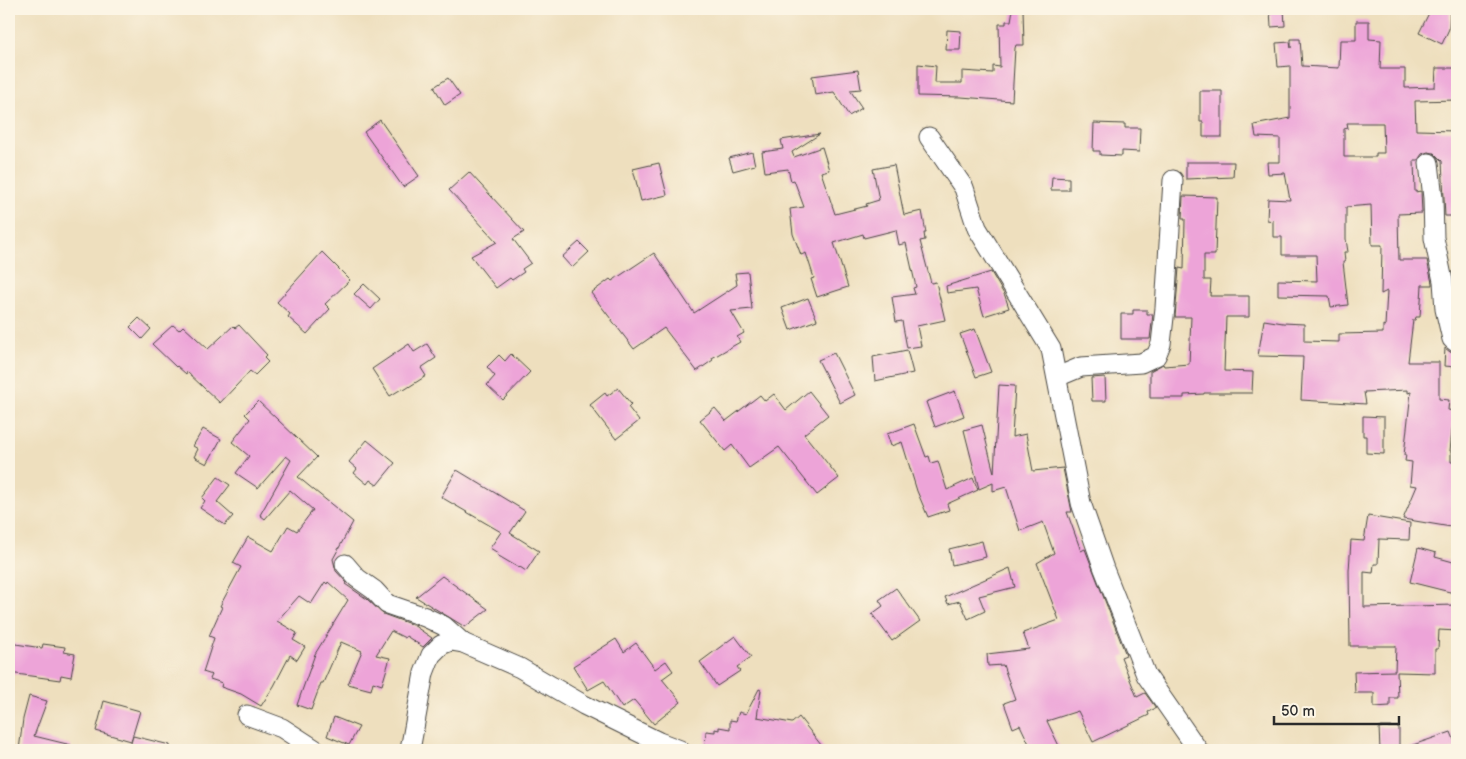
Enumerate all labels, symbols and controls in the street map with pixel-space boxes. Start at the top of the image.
scale bar [1274,694,1398,726]
text: 50 m [1281,702,1315,721]

